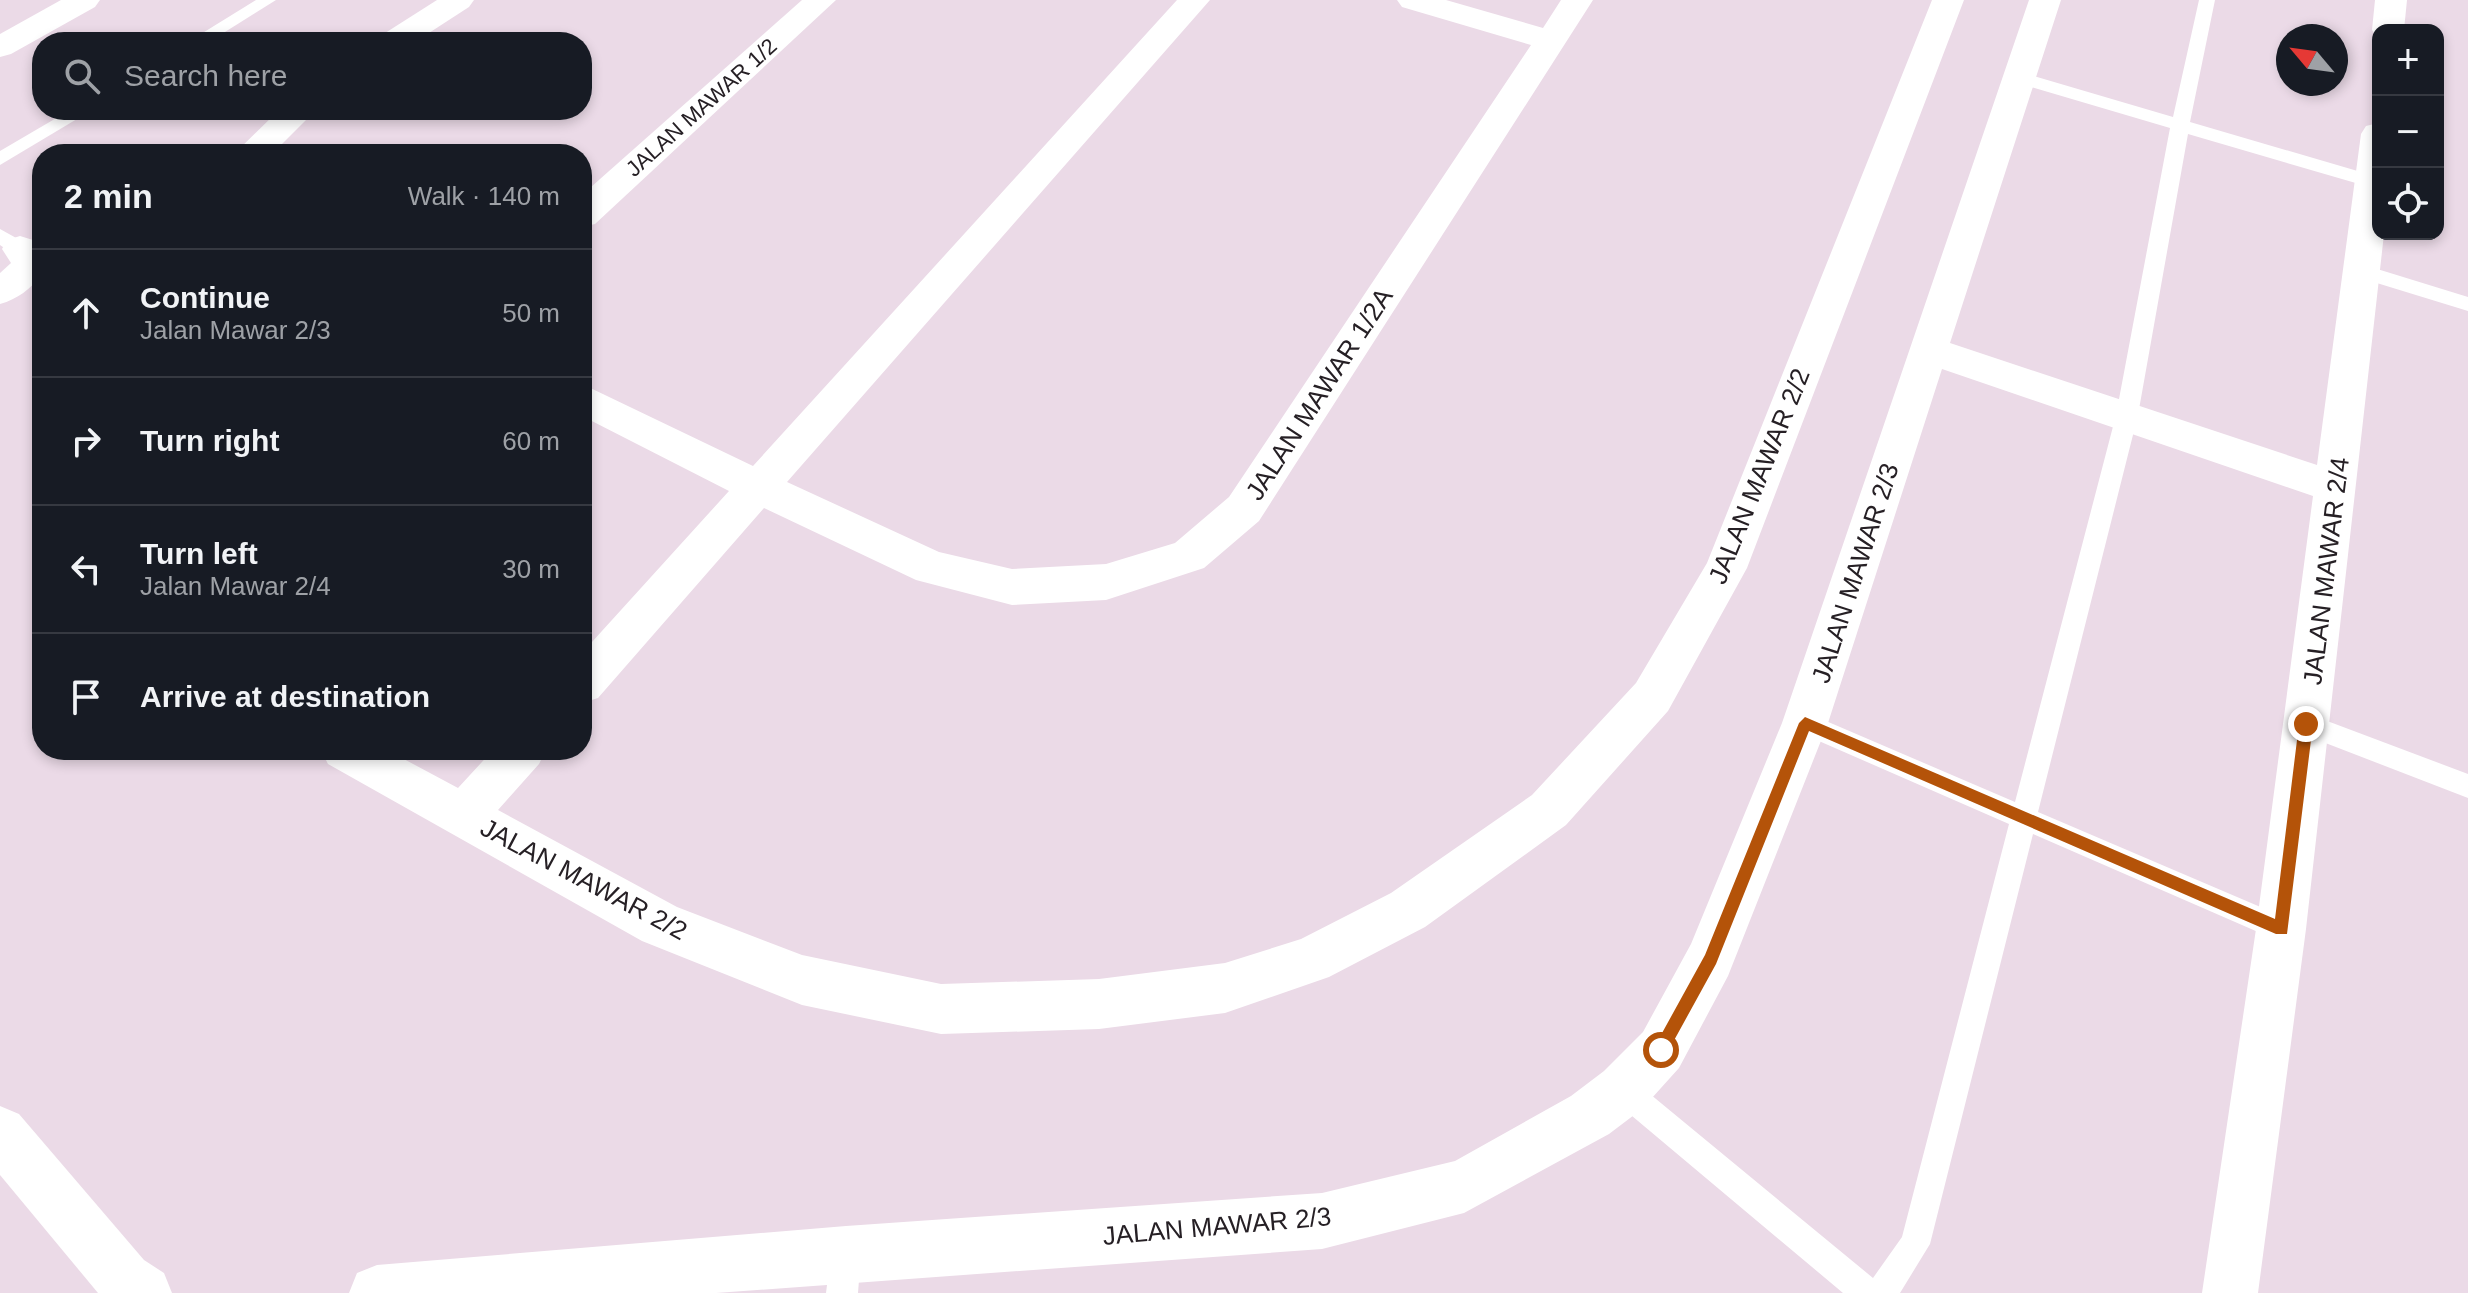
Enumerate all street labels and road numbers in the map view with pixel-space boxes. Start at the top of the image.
street label: JALAN MAWAR 1/2 [621,33,782,182]
street label: JALAN MAWAR 1/2A [1239,282,1399,506]
street label: JALAN MAWAR 2/2 [1702,364,1816,588]
street label: JALAN MAWAR 2/4 [2297,455,2355,687]
street label: JALAN MAWAR 2/3 [1805,459,1905,687]
street label: JALAN MAWAR 2/2 [476,812,692,946]
street label: JALAN MAWAR 2/3 [1102,1201,1332,1251]

